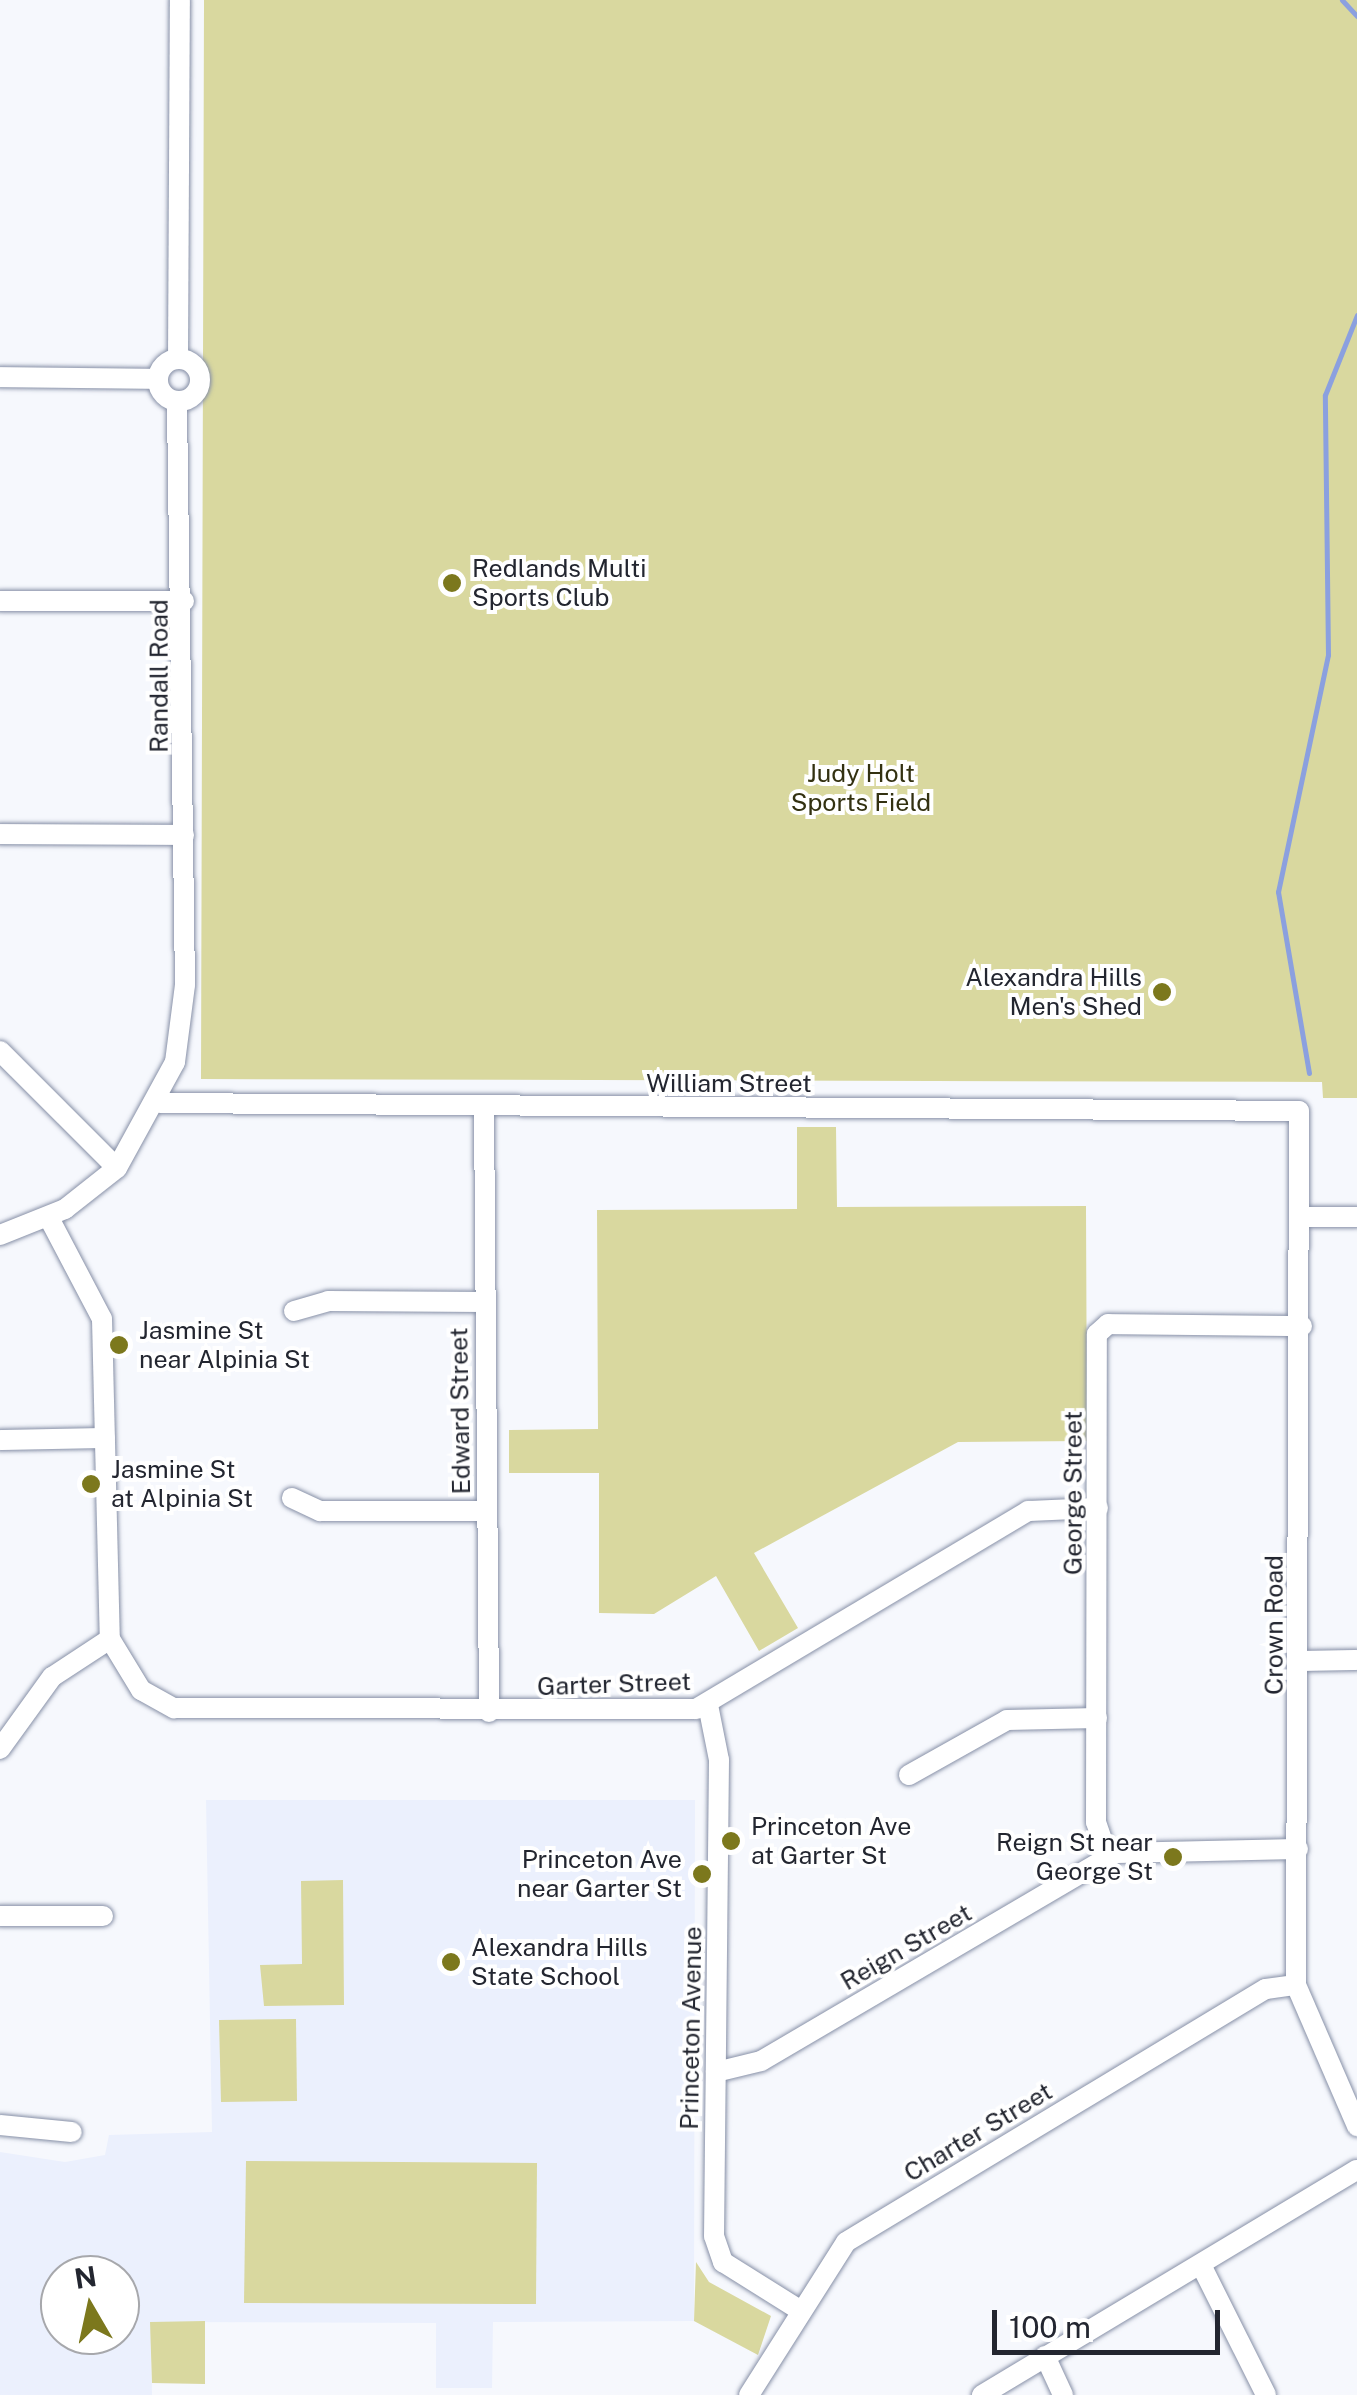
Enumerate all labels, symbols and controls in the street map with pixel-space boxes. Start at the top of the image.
place label: Redlands Multi Sports Club [472,554,646,613]
marker: Redlands Multi Sports Club [441,572,463,594]
street label: Randall Road [144,599,174,753]
park label: Judy Holt Sports Field [791,759,931,818]
place label: Alexandra Hills Men's Shed [965,963,1142,1022]
marker: Alexandra Hills Men's Shed [1151,981,1173,1003]
street label: William Street [646,1068,812,1098]
place label: Jasmine St near Alpinia St [139,1316,310,1375]
street label: Edward Street [444,1327,476,1495]
marker: Jasmine St near Alpinia St [108,1334,130,1356]
street label: George Street [1058,1411,1088,1575]
place label: Jasmine St at Alpinia St [111,1455,253,1514]
marker: Jasmine St at Alpinia St [80,1473,102,1495]
street label: Crown Road [1259,1555,1289,1695]
street label: Garter Street [537,1666,691,1702]
place label: Princeton Ave at Garter St [751,1812,911,1871]
place label: Reign St near George St [996,1828,1153,1887]
marker: Princeton Ave at Garter St [720,1830,742,1852]
place label: Princeton Ave near Garter St [517,1845,682,1904]
marker: Reign St near George St [1162,1846,1184,1868]
marker: Princeton Ave near Garter St [691,1863,713,1885]
street label: Reign Street [835,1898,977,1996]
street label: Princeton Avenue [674,1926,708,2130]
place label: Alexandra Hills State School [471,1933,648,1992]
marker: Alexandra Hills State School [440,1951,462,1973]
street label: Charter Street [899,2076,1057,2188]
north arrow [40,2255,140,2355]
text: N [72,2259,99,2295]
scale bar [997,2290,1224,2352]
text: 100 m [1009,2309,1091,2345]

